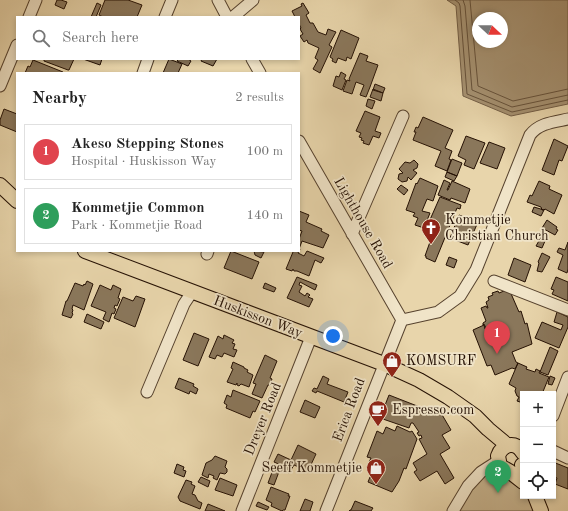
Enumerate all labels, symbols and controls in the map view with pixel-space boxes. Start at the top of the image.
north arrow [472,12,508,48]
search box [16,16,300,60]
icon: search [30,27,52,49]
text: Search here [62,31,139,46]
text: Nearby [32,90,87,107]
text: 2 results [235,91,284,104]
text: Akeso Stepping Stones [71,137,224,152]
text: 1 [42,145,50,158]
text: 100 m [246,145,283,158]
text: Hospital · Huskisson Way [71,155,216,168]
street label: Lighthouse Road [331,175,395,271]
text: Kommetjie Common [71,201,205,216]
text: 2 [42,209,50,222]
text: 140 m [246,209,283,222]
place label: Kommetjie Christian Church [445,213,549,243]
church icon: Kommetjie Christian Church [420,217,442,245]
text: Park · Kommetjie Road [71,219,202,232]
street label: Huskisson Way [212,294,305,341]
pin: 1 [484,321,510,354]
your location [323,326,343,346]
shop icon: KOMSURF [381,350,403,378]
place label: KOMSURF [406,354,476,368]
street label: Erica Road [330,376,368,444]
street label: Dreyer Road [242,381,284,457]
map controls [520,391,556,499]
button: + [520,391,556,427]
cafe icon: Espresso.com [367,399,389,427]
place label: Espresso.com [392,403,474,417]
button: − [520,427,556,463]
shop icon: Seeff Kommetjie [365,457,387,485]
pin: 2 [485,460,511,493]
place label: Seeff Kommetjie [261,461,362,475]
button: locate [520,463,556,499]

